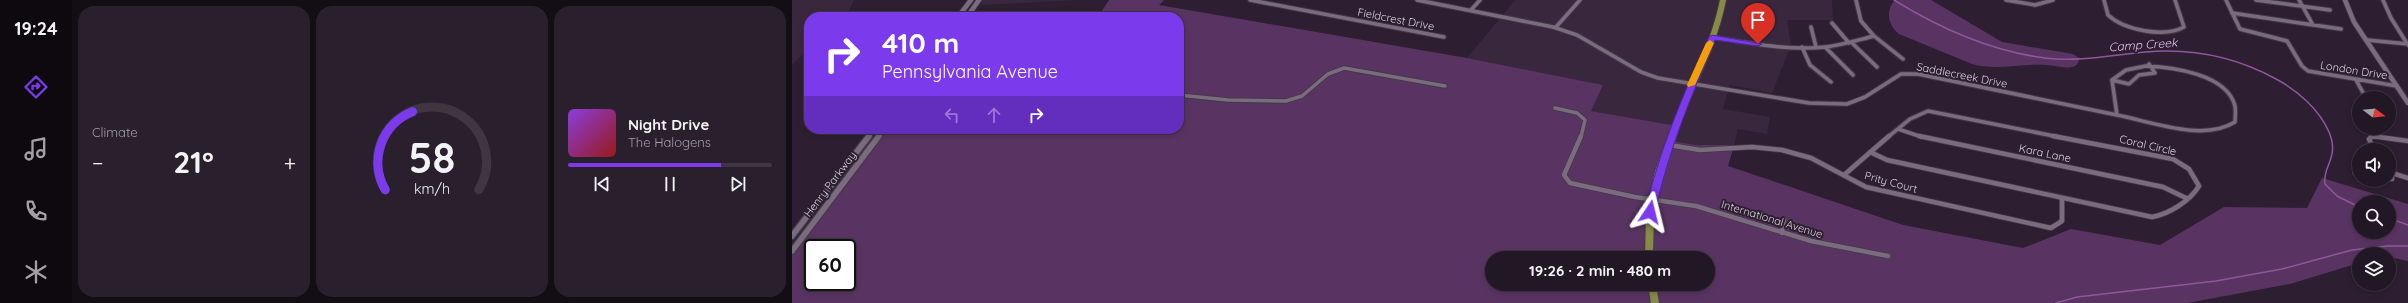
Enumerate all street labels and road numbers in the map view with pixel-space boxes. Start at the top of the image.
street label: Fieldcrest Drive [1356,5,1436,33]
street label: London Drive [2319,58,2389,82]
street label: Saddlecreek Drive [1915,59,2009,91]
street label: Coral Circle [2118,132,2178,158]
street label: Kara Lane [2018,141,2072,165]
street label: Henry Parkway [801,148,859,220]
street label: Prity Court [1863,168,1919,196]
street label: International Avenue [1720,197,1824,241]

